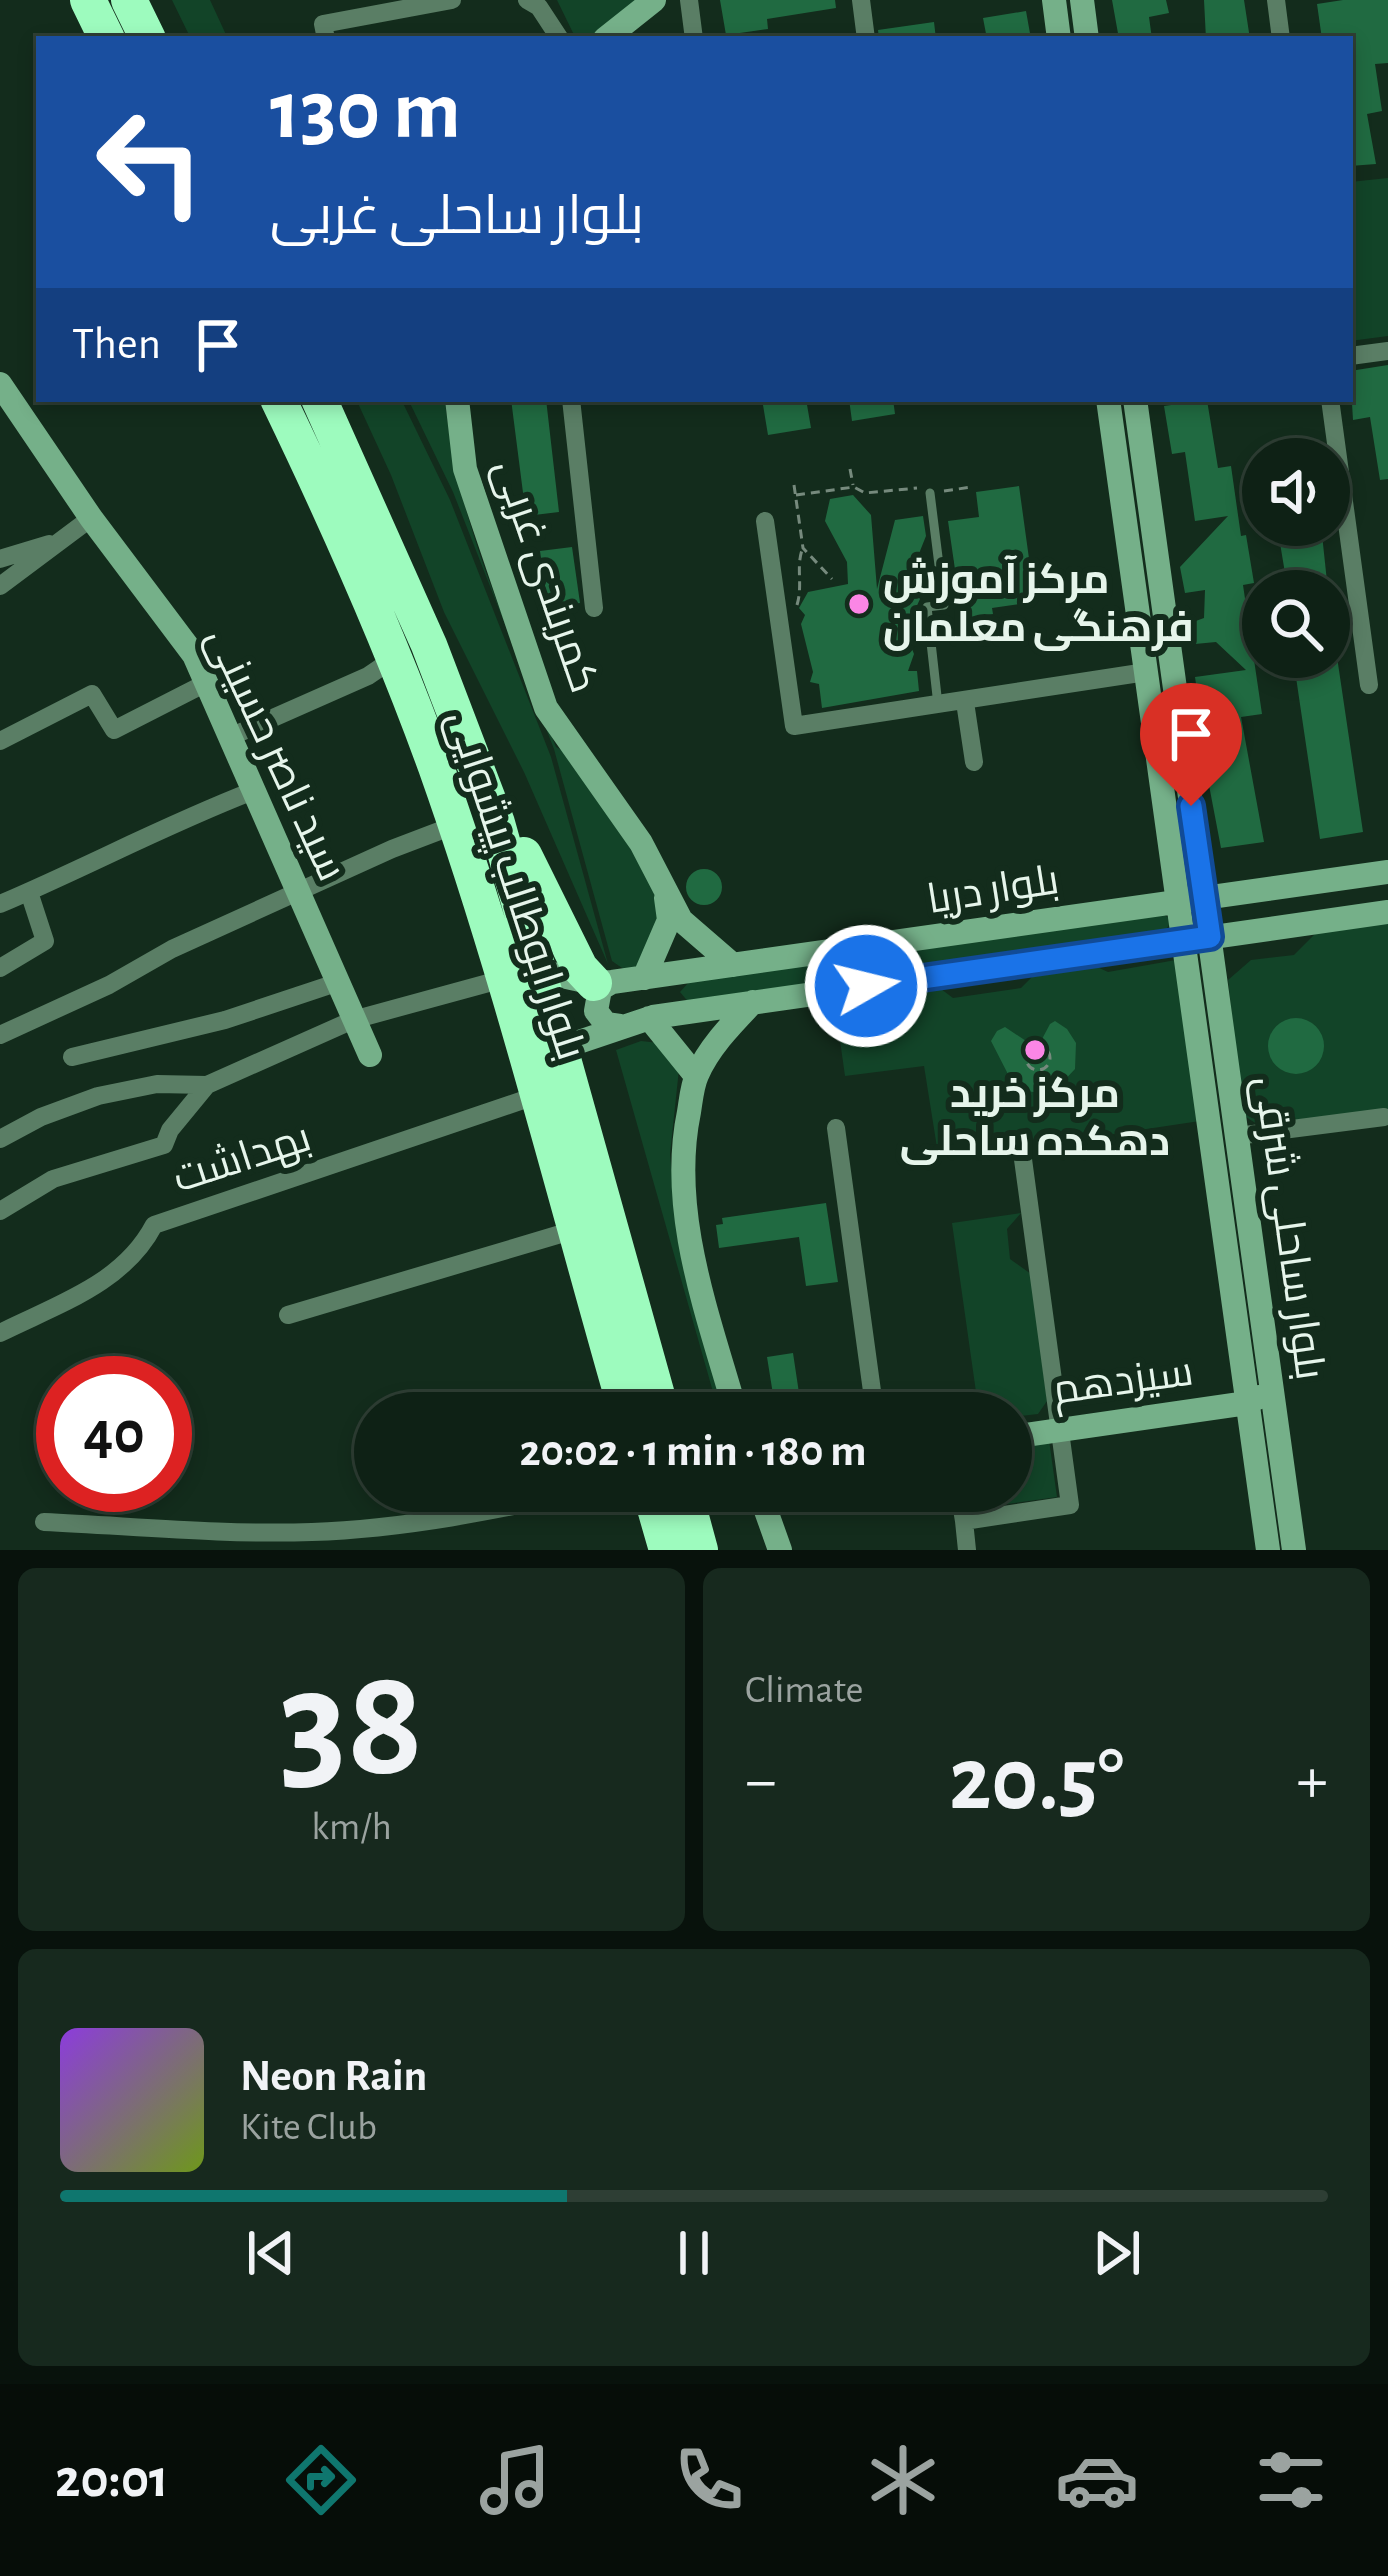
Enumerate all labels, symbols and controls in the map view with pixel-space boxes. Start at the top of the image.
text: 130 m [270,70,461,154]
icon: left [72,84,228,240]
text: بلوار ساحلی غربی [270,190,644,244]
icon: arrive [185,312,251,378]
text: Then [72,322,161,367]
map controls [1242,438,1350,678]
button: sound [1242,438,1350,546]
street label: کمربندی غربی [485,454,606,699]
place label: مرکز آموزش فرهنگی معلمان [883,555,1194,651]
button: search [1242,570,1350,678]
marker: مرکز آموزش فرهنگی معلمان [846,591,872,617]
street label: سید ناصر حسینی [197,621,353,888]
pin [1140,683,1242,806]
icon: arrive [1158,701,1224,767]
street label: بلوار ابوطالب پیشوایی [435,705,592,1066]
street label: بلوار دریا [924,859,1062,922]
position arrow [803,923,929,1049]
marker: مرکز خرید دهکده ساحلی [1022,1037,1048,1063]
place label: مرکز خرید دهکده ساحلی [900,1073,1170,1165]
street label: بلوار ساحلی شرقی [1245,1074,1331,1383]
street label: بهداشت [168,1116,317,1202]
street label: سیزدهم [1050,1350,1197,1418]
speed limit sign: 40 [36,1356,192,1512]
text: 20:02 · 1 min · 180 m [519,1429,867,1474]
text: 38 [279,1648,424,1804]
text: Climate [745,1671,863,1710]
text: 20.5° [949,1736,1124,1826]
text: − [745,1748,777,1814]
text: + [1296,1748,1328,1814]
text: km/h [311,1808,392,1847]
text: Neon Rain [240,2054,427,2099]
text: Kite Club [240,2108,377,2147]
icon: previous [238,2220,304,2286]
icon: pause [661,2220,727,2286]
icon: next [1084,2220,1150,2286]
icon: directions [279,2438,363,2522]
icon: music [473,2438,557,2522]
icon: phone [667,2438,751,2522]
icon: climate [861,2438,945,2522]
icon: car [1055,2438,1139,2522]
icon: filters [1249,2438,1333,2522]
text: 20:01 [55,2453,169,2507]

